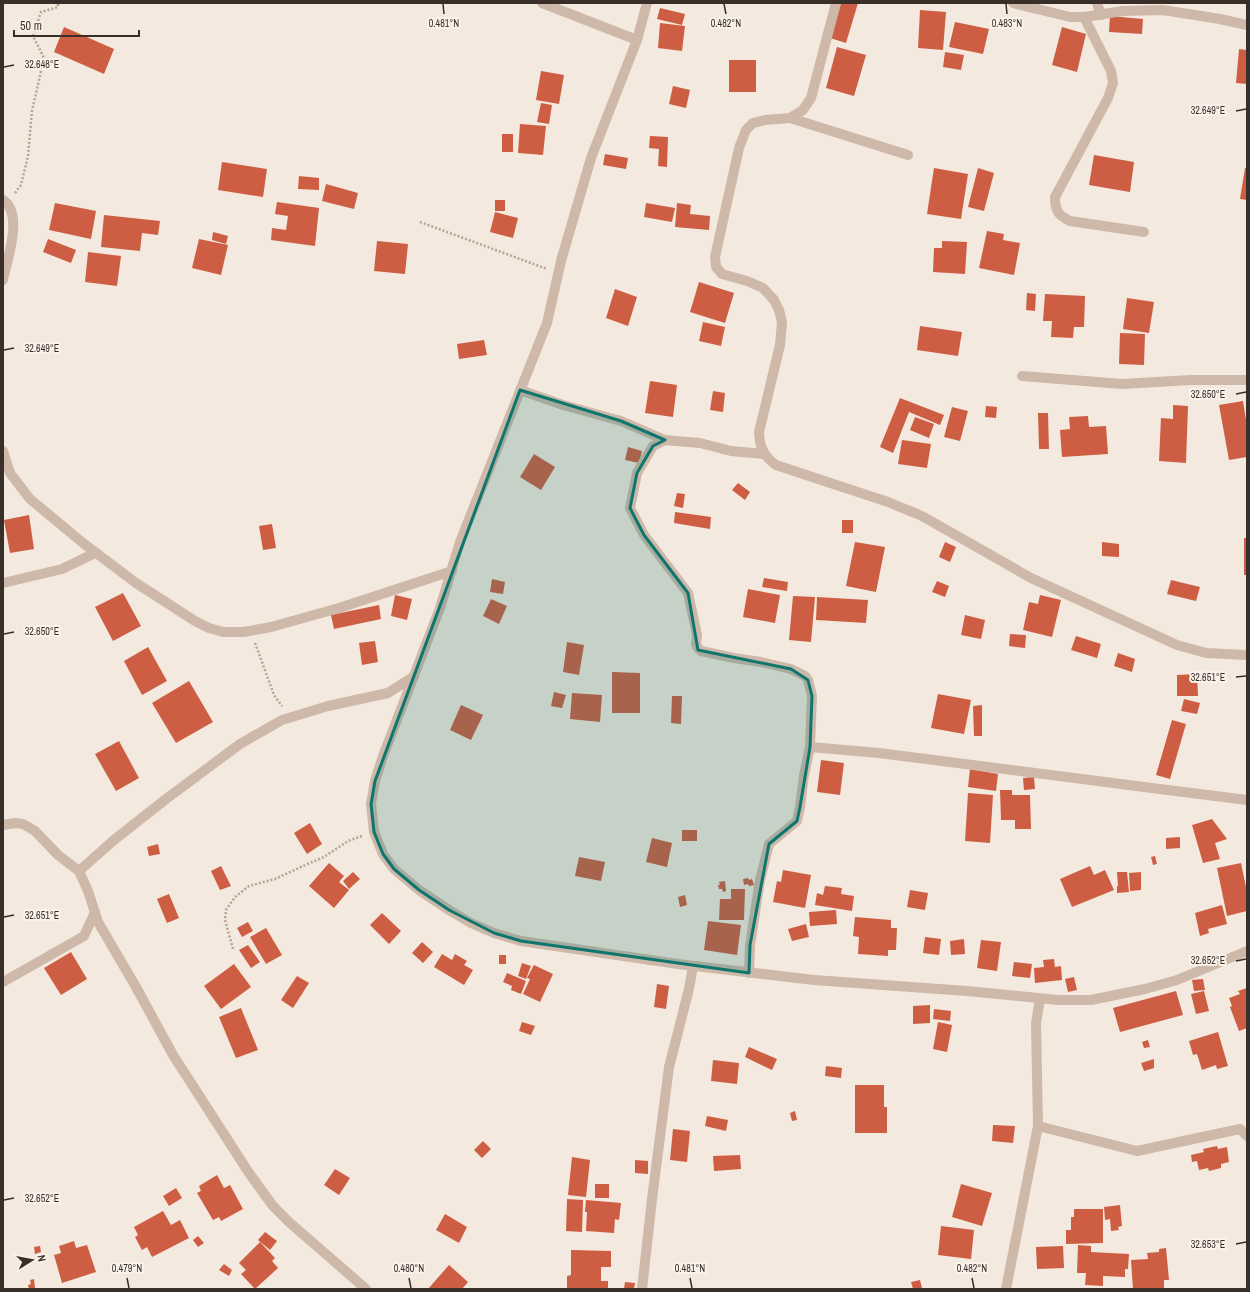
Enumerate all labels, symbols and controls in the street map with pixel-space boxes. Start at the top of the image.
scale bar [14,12,139,38]
text: 0.481°N [429,17,459,30]
text: 0.482°N [711,17,741,30]
text: 0.483°N [992,17,1022,30]
text: 50 m [20,18,42,34]
text: 32.648°E [25,58,59,71]
text: 32.649°E [1191,104,1225,117]
text: 32.649°E [25,342,59,355]
text: 32.650°E [1191,388,1225,401]
text: 32.650°E [25,625,59,638]
text: 32.651°E [1191,671,1225,684]
text: 32.651°E [25,909,59,922]
text: 32.652°E [1191,954,1225,967]
text: 32.652°E [25,1192,59,1205]
text: 32.653°E [1191,1238,1225,1251]
north arrow [12,1240,52,1280]
text: N [34,1254,49,1263]
text: 0.479°N [112,1262,142,1275]
text: 0.480°N [394,1262,424,1275]
text: 0.481°N [675,1262,705,1275]
text: 0.482°N [957,1262,987,1275]

